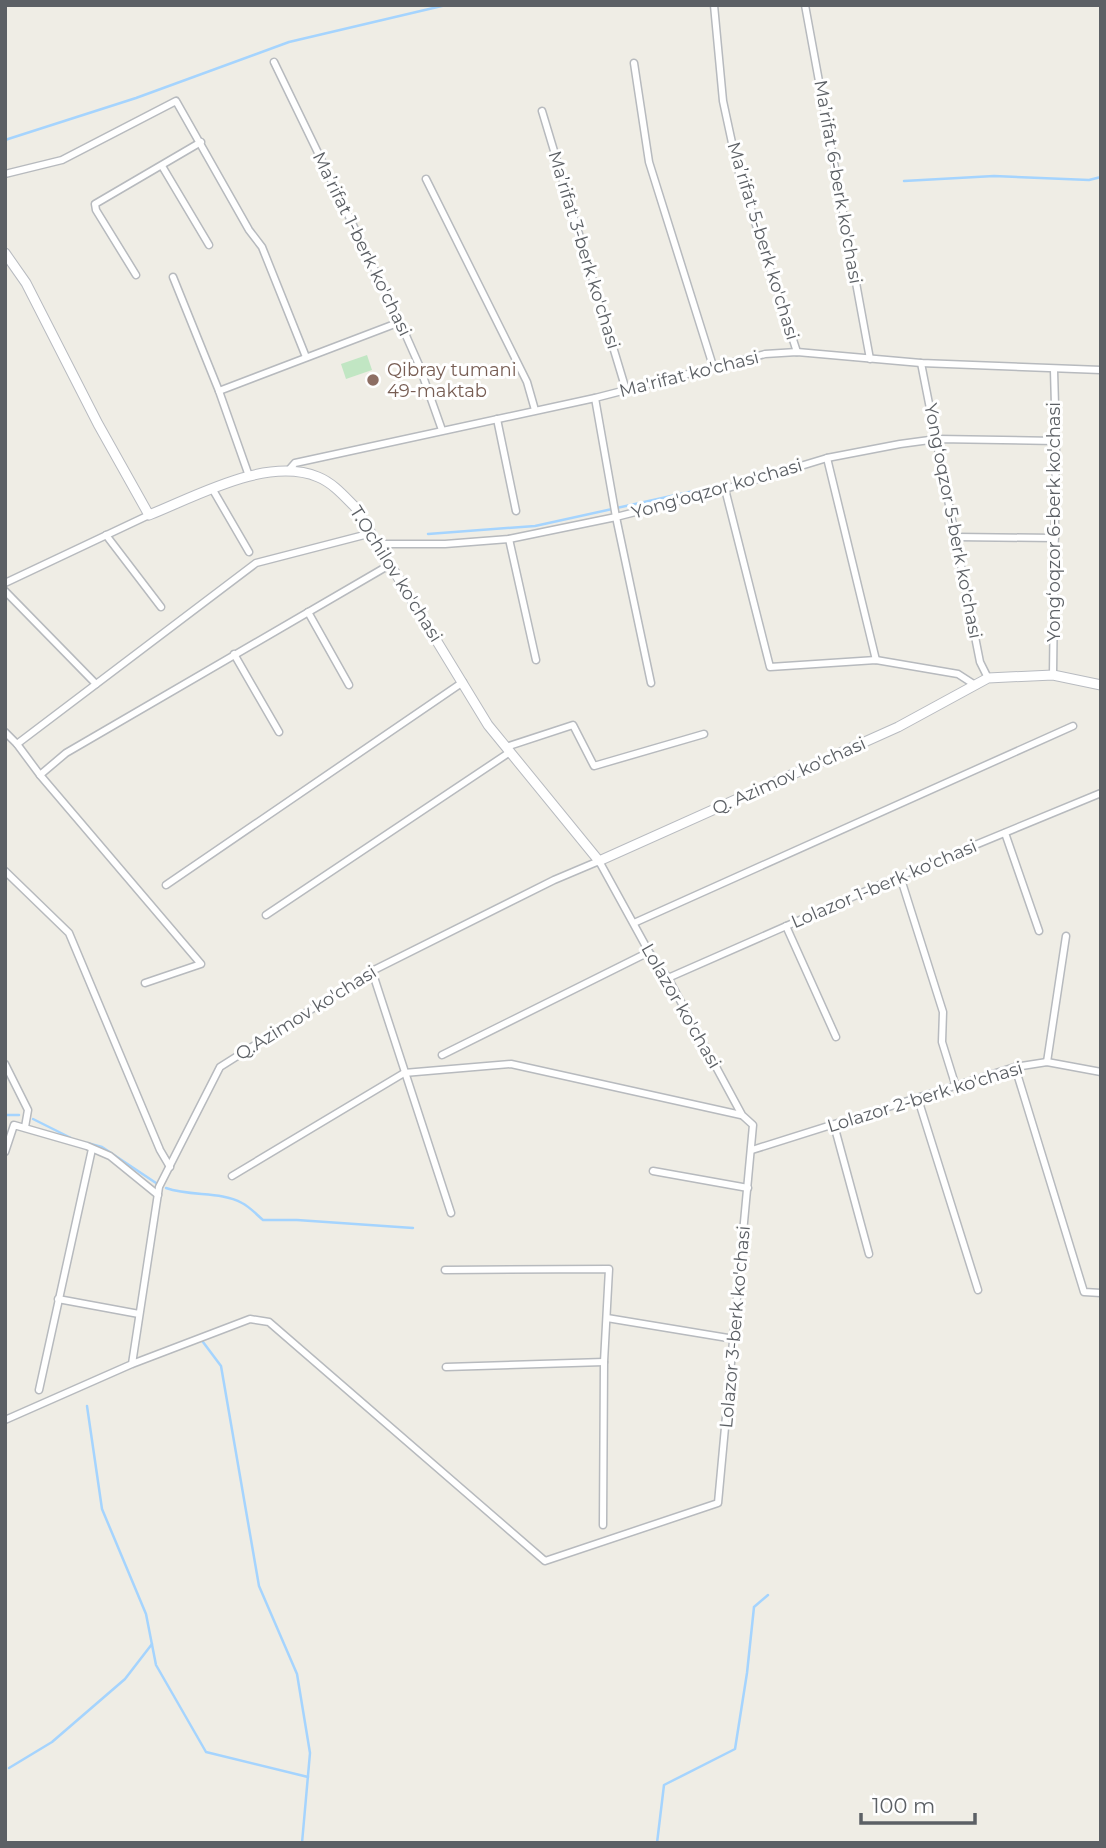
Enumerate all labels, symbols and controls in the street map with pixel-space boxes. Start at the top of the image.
street label: Ma’rifat 6-berk ko'chasi [809,78,867,286]
street label: Ma’rifat 5-berk ko'chasi [722,139,804,343]
street label: Ma’rifat 1-berk ko'chasi [308,148,416,340]
street label: Ma’rifat 3-berk ko'chasi [543,148,625,352]
street label: Ma'rifat ko'chasi [617,346,761,402]
place label: Qibray tumani 49-maktab [387,359,517,402]
marker: Qibray tumani 49-maktab [365,372,381,388]
street label: Yong‘oqzor 5-berk ko'chasi [919,401,987,641]
street label: Yong‘oqzor 6-berk ko'chasi [1043,402,1065,642]
street label: Yong'oqzor ko'chasi [629,454,805,524]
street label: T.Ochilov ko'chasi [345,502,447,646]
street label: Q. Azimov ko'chasi [709,732,869,820]
street label: Lolazor 1-berk ko'chasi [788,835,980,933]
street label: Lolazor ko'chasi [636,940,726,1072]
street label: Q.Azimov ko'chasi [232,961,380,1065]
street label: Lolazor 2-berk ko'chasi [825,1057,1025,1137]
street label: Lolazor 3-berk ko'chasi [715,1225,755,1429]
scale bar [861,1782,975,1826]
text: 100 m [872,1793,935,1818]

